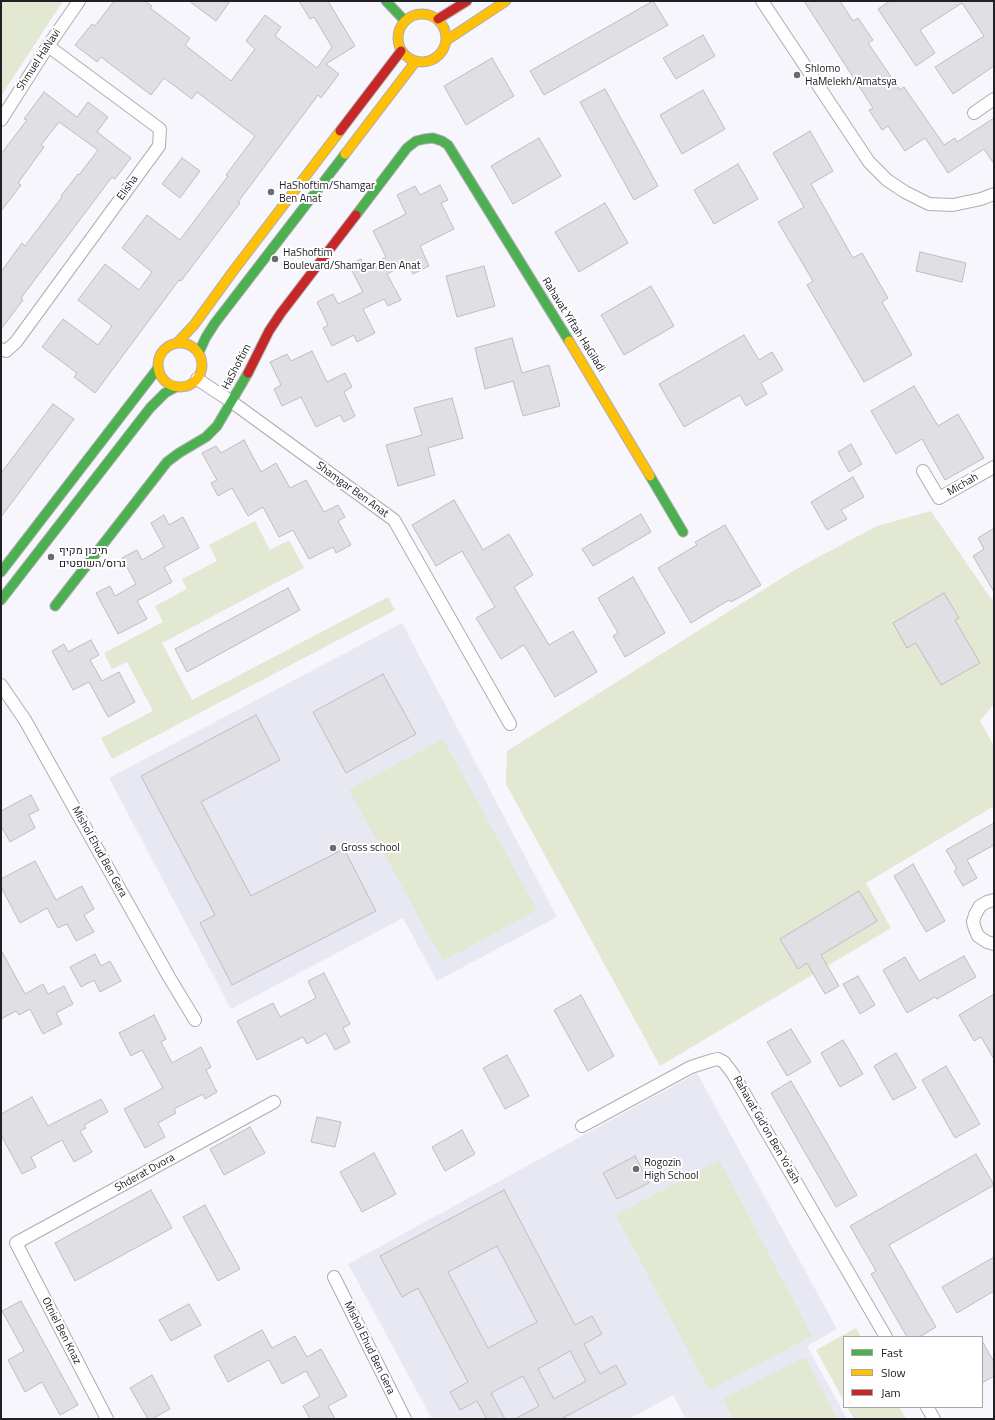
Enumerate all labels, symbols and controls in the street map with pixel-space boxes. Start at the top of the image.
street label: Shmuel HaNavi [14,27,64,93]
place label: Shlomo HaMelekh/Amatsya [805,62,897,88]
marker: Shlomo HaMelekh/Amatsya [792,70,802,80]
street label: Elisha [115,173,141,203]
place label: HaShoftim/Shamgar Ben Anat [279,179,375,205]
marker: HaShoftim/Shamgar Ben Anat [266,187,276,197]
place label: HaShoftim Boulevard/Shamgar Ben Anat [283,246,421,272]
marker: HaShoftim Boulevard/Shamgar Ben Anat [270,254,280,264]
street label: Rahavat Yiftah HaGiladi [539,275,607,375]
street label: HaShoftim [220,342,254,392]
street label: Shamgar Ben Anat [313,459,391,521]
street label: Michah [945,471,981,499]
place label: תיכון מקיף גרוס/השופטים [59,544,126,570]
marker: תיכון מקיף גרוס/השופטים [46,552,56,562]
street label: Mishol Ehud Ben Gera [69,804,129,900]
place label: Gross school [341,841,400,855]
marker: Gross school [328,843,338,853]
street label: Rahavat Gid'on Ben Yo'ash [730,1074,802,1186]
street label: Shderat Dvora [113,1151,177,1195]
place label: Rogozin High School [644,1156,699,1182]
marker: Rogozin High School [631,1164,641,1174]
street label: Otniel Ben Knaz [38,1295,84,1367]
street label: Mishol Ehud Ben Gera [341,1299,397,1397]
legend [843,1336,983,1408]
text: Fast [881,1343,903,1362]
text: Slow [881,1363,906,1382]
text: Jam [881,1383,901,1402]

